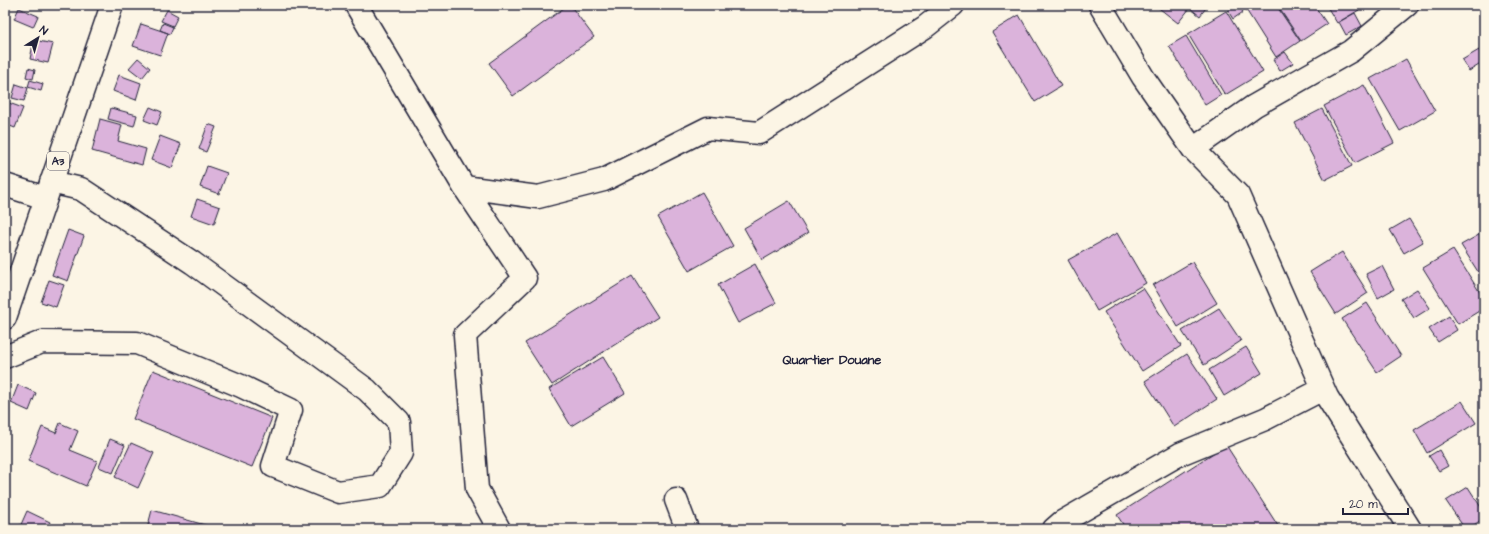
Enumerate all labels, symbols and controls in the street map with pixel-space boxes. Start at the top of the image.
north arrow [18,18,58,58]
text: N [36,22,51,39]
road number: A3 [47,152,69,170]
district label: Quartier Douane [783,351,881,369]
scale bar [1343,490,1408,516]
text: 20 m [1349,496,1378,513]

